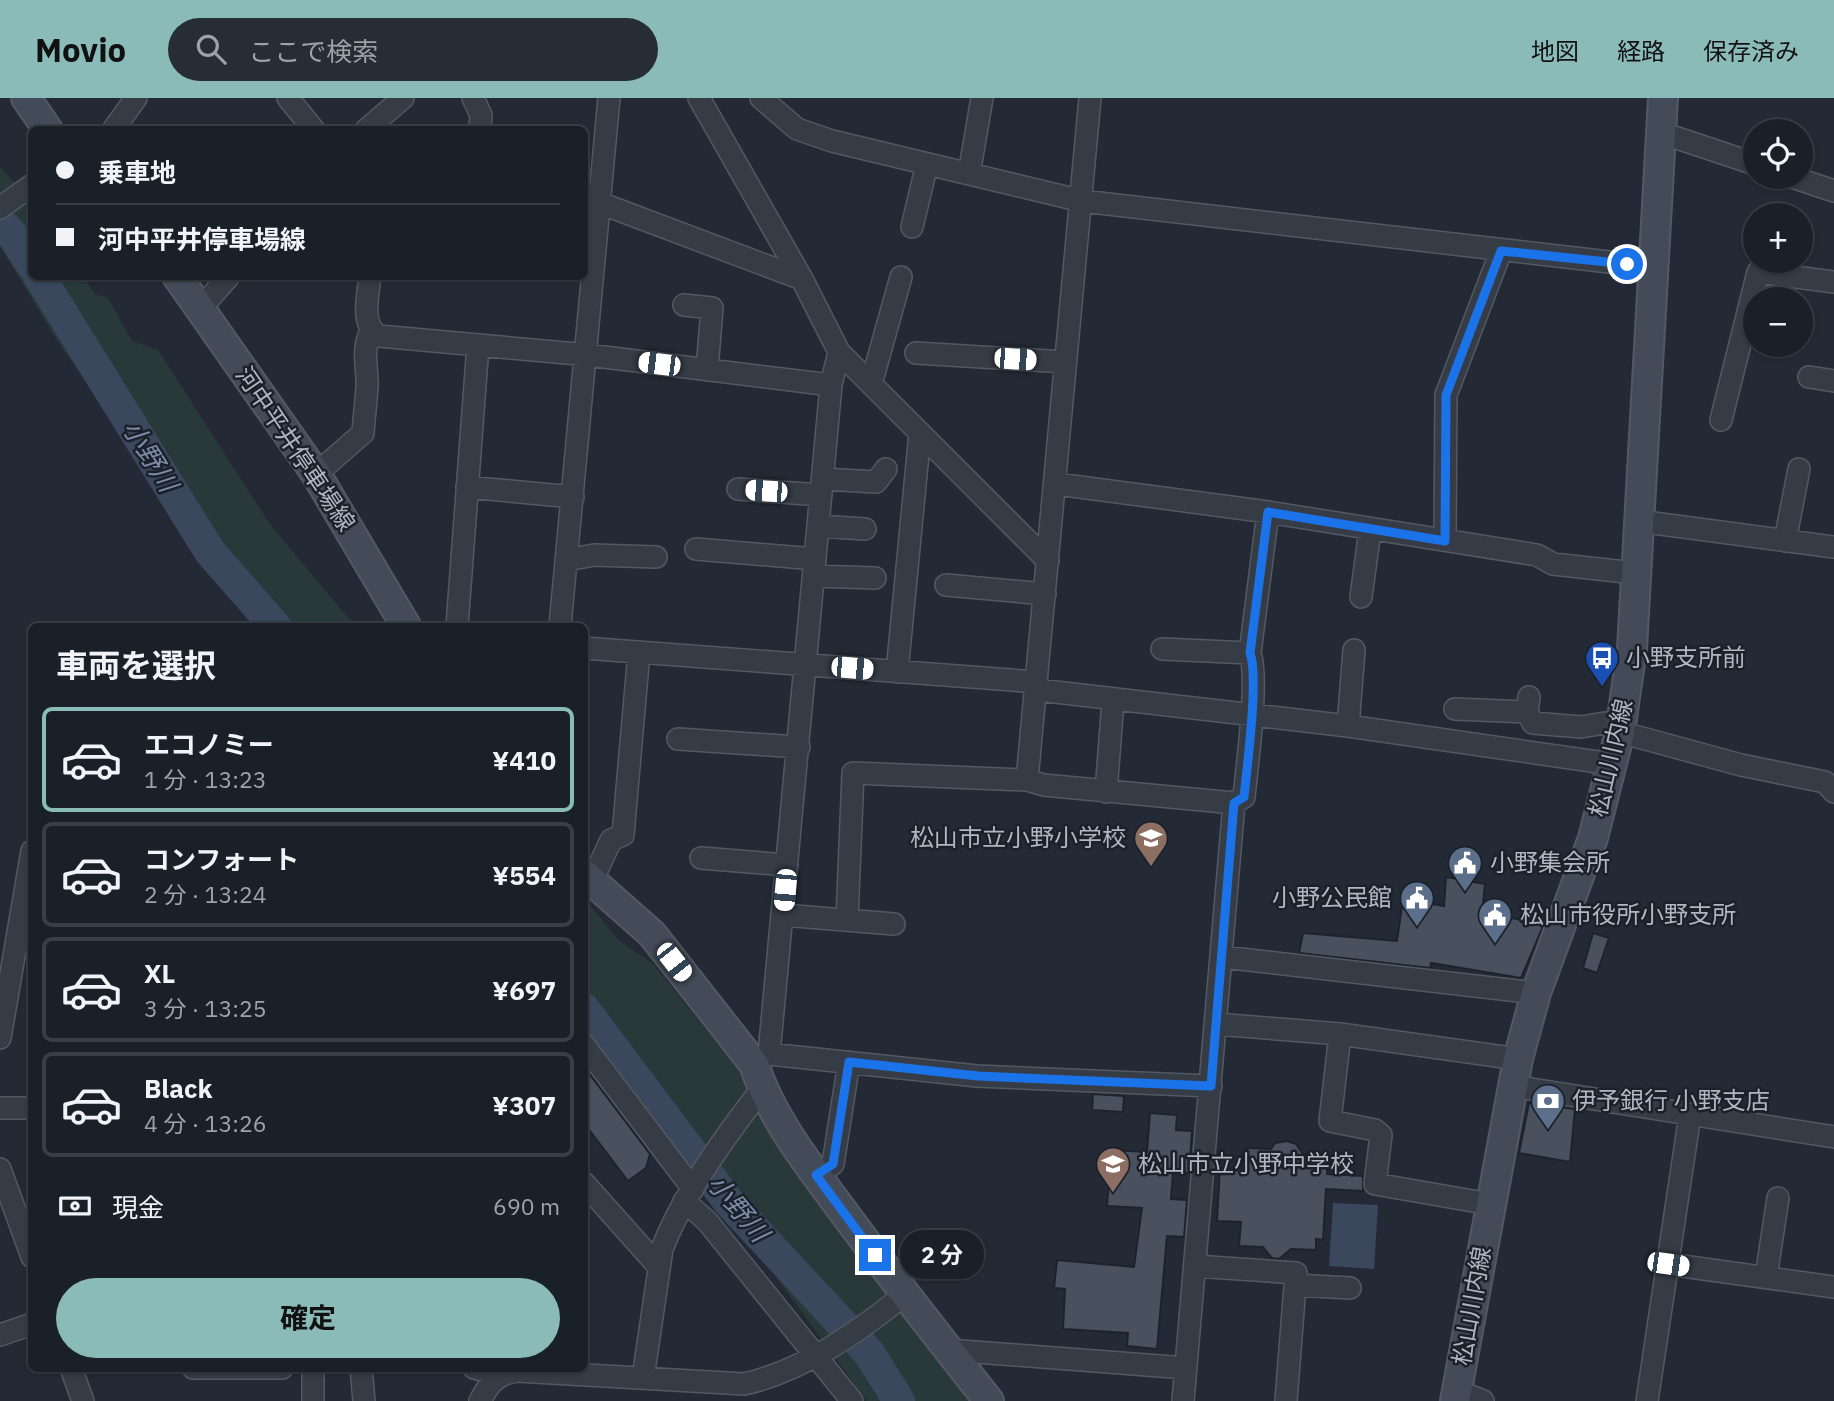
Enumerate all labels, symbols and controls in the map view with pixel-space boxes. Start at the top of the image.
search box [168,18,658,81]
text: Movio [35,28,126,71]
icon: search [192,30,230,68]
text: ここで検索 [248,34,378,68]
text: 地図 [1531,35,1579,67]
text: 経路 [1617,35,1665,67]
text: 保存済み [1703,35,1799,67]
map controls [1743,119,1813,357]
button: locate [1743,119,1813,189]
text: 乗車地 [98,155,176,189]
button: + [1743,203,1813,273]
text: 河中平井停車場線 [98,222,306,256]
route start [1611,248,1643,280]
button: − [1743,287,1813,357]
car [994,347,1037,371]
car [637,351,682,377]
street label: 河中平井停車場線 [229,360,363,537]
water label: 小野川 [116,413,188,500]
car [745,479,788,503]
bus stop icon: 小野支所前 [1583,639,1621,688]
place label: 小野支所前 [1626,641,1746,673]
text: 車両を選択 [56,644,216,686]
car [831,656,874,680]
street label: 松山川内線 [1581,696,1639,820]
text: エコノミー [144,727,274,761]
icon: car [60,728,123,791]
text: ¥410 [492,743,556,777]
text: 1 分 · 13:23 [144,764,267,794]
school or university icon: 松山市立小野小学校 [1132,819,1170,868]
place label: 松山市立小野小学校 [910,821,1126,853]
text: コンフォート [144,842,299,876]
icon: car [60,843,123,906]
public building icon: 小野集会所 [1446,844,1484,893]
place label: 小野集会所 [1490,846,1610,878]
text: ¥554 [492,858,556,892]
car [773,868,798,912]
text: 2 分 · 13:24 [144,879,267,909]
public building icon: 小野公民館 [1398,879,1436,928]
place label: 小野公民館 [1272,881,1392,913]
public building icon: 松山市役所小野支所 [1476,896,1514,945]
place label: 松山市役所小野支所 [1520,898,1736,930]
car [653,939,696,985]
text: XL [144,956,175,990]
icon: car [60,958,123,1021]
text: ¥697 [492,973,556,1007]
text: 3 分 · 13:25 [144,993,267,1023]
text: Black [144,1071,212,1105]
icon: car [60,1073,123,1136]
bank icon: 伊予銀行 小野支店 [1529,1082,1567,1131]
place label: 伊予銀行 小野支店 [1572,1084,1770,1116]
text: ¥307 [492,1088,556,1122]
text: 4 分 · 13:26 [144,1108,267,1138]
school or university icon: 松山市立小野中学校 [1094,1145,1132,1194]
place label: 松山市立小野中学校 [1138,1147,1354,1179]
water label: 小野川 [701,1167,779,1250]
icon: cash [56,1187,94,1225]
text: 現金 [112,1190,164,1224]
text: 690 m [493,1191,560,1221]
callout: 2 分 [900,1230,984,1280]
route end [859,1239,891,1271]
text: 2 分 [921,1239,963,1269]
street label: 松山川内線 [1445,1244,1497,1368]
car [1646,1251,1691,1277]
button: 確定 [56,1278,560,1358]

